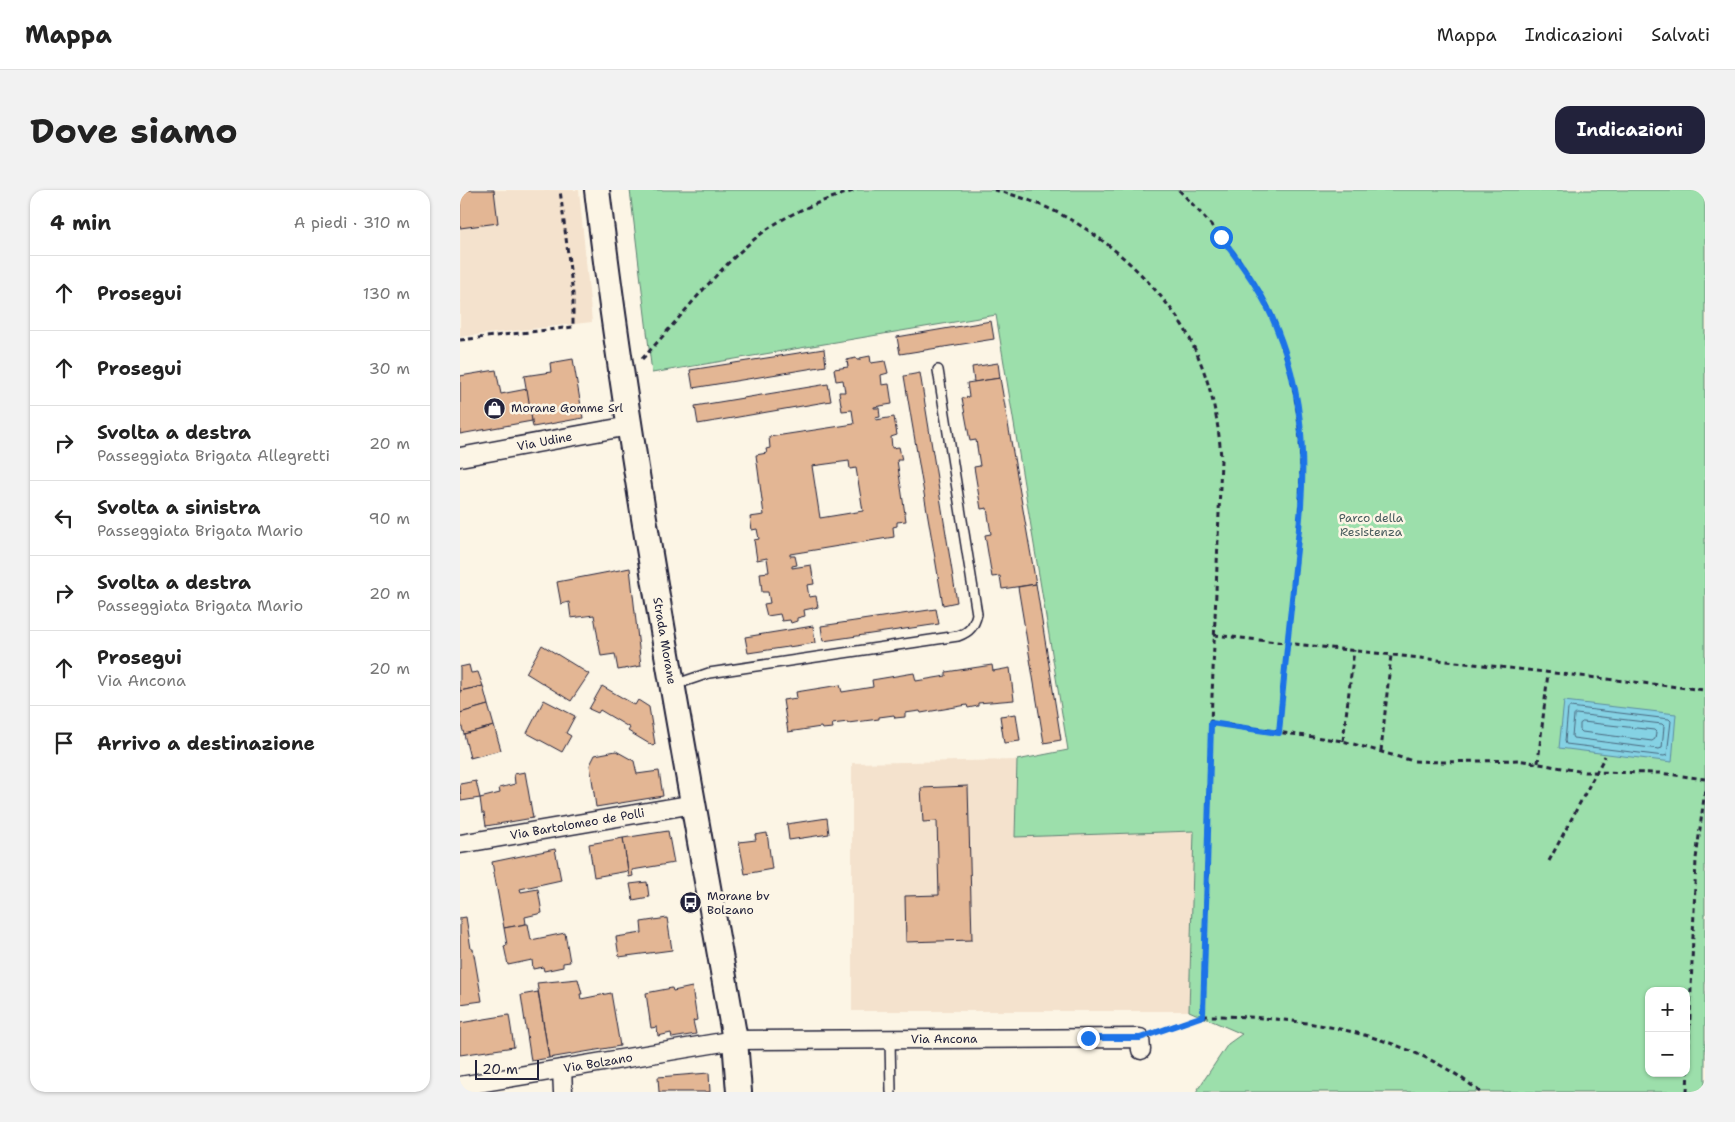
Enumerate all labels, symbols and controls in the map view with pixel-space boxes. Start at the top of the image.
text: Mappa [25,19,112,51]
text: Mappa [1437,23,1497,47]
text: Indicazioni [1525,23,1623,47]
text: Salvati [1651,23,1710,47]
button: Indicazioni [1555,106,1705,154]
text: Dove siamo [30,107,238,154]
text: 4 min [50,209,111,237]
text: A piedi · 310 m [294,212,410,233]
route start [1210,226,1233,249]
icon: ahead [50,279,78,307]
text: Prosegui [97,281,182,306]
text: 130 m [363,283,410,304]
icon: ahead [50,354,78,382]
text: Prosegui [97,356,182,381]
text: 30 m [369,358,410,379]
shop icon: Morane Gomme Srl [483,396,507,420]
place label: Morane Gomme Srl [511,400,624,416]
text: Svolta a destra [97,420,251,445]
icon: right [50,429,78,457]
street label: Via Udine [516,429,574,454]
text: 20 m [369,433,410,454]
text: Passeggiata Brigata Allegretti [97,445,330,466]
text: Svolta a sinistra [97,495,260,520]
icon: left [50,504,78,532]
text: 90 m [369,508,410,529]
park label: Parco della Resistenza [1339,510,1404,540]
text: Passeggiata Brigata Mario [97,520,303,541]
text: Svolta a destra [97,570,251,595]
icon: right [50,579,78,607]
text: 20 m [369,583,410,604]
text: Passeggiata Brigata Mario [97,595,303,616]
street label: Strada Morane [649,596,680,686]
text: Prosegui [97,645,182,670]
icon: ahead [50,654,78,682]
text: 20 m [369,658,410,679]
text: Via Ancona [97,670,186,691]
icon: arrive [50,729,78,757]
text: Arrivo a destinazione [97,731,315,756]
street label: Via Bartolomeo de Polli [509,805,646,843]
place label: Morane bv Bolzano [707,888,770,918]
bus stop icon: Morane bv Bolzano [679,891,703,915]
map controls [1645,987,1690,1077]
button: + [1645,987,1690,1032]
route end [1077,1027,1100,1050]
street label: Via Ancona [911,1031,978,1047]
button: − [1645,1032,1690,1077]
street label: Via Bolzano [562,1049,634,1077]
scale bar [475,1057,539,1080]
text: 20 m [482,1060,518,1078]

